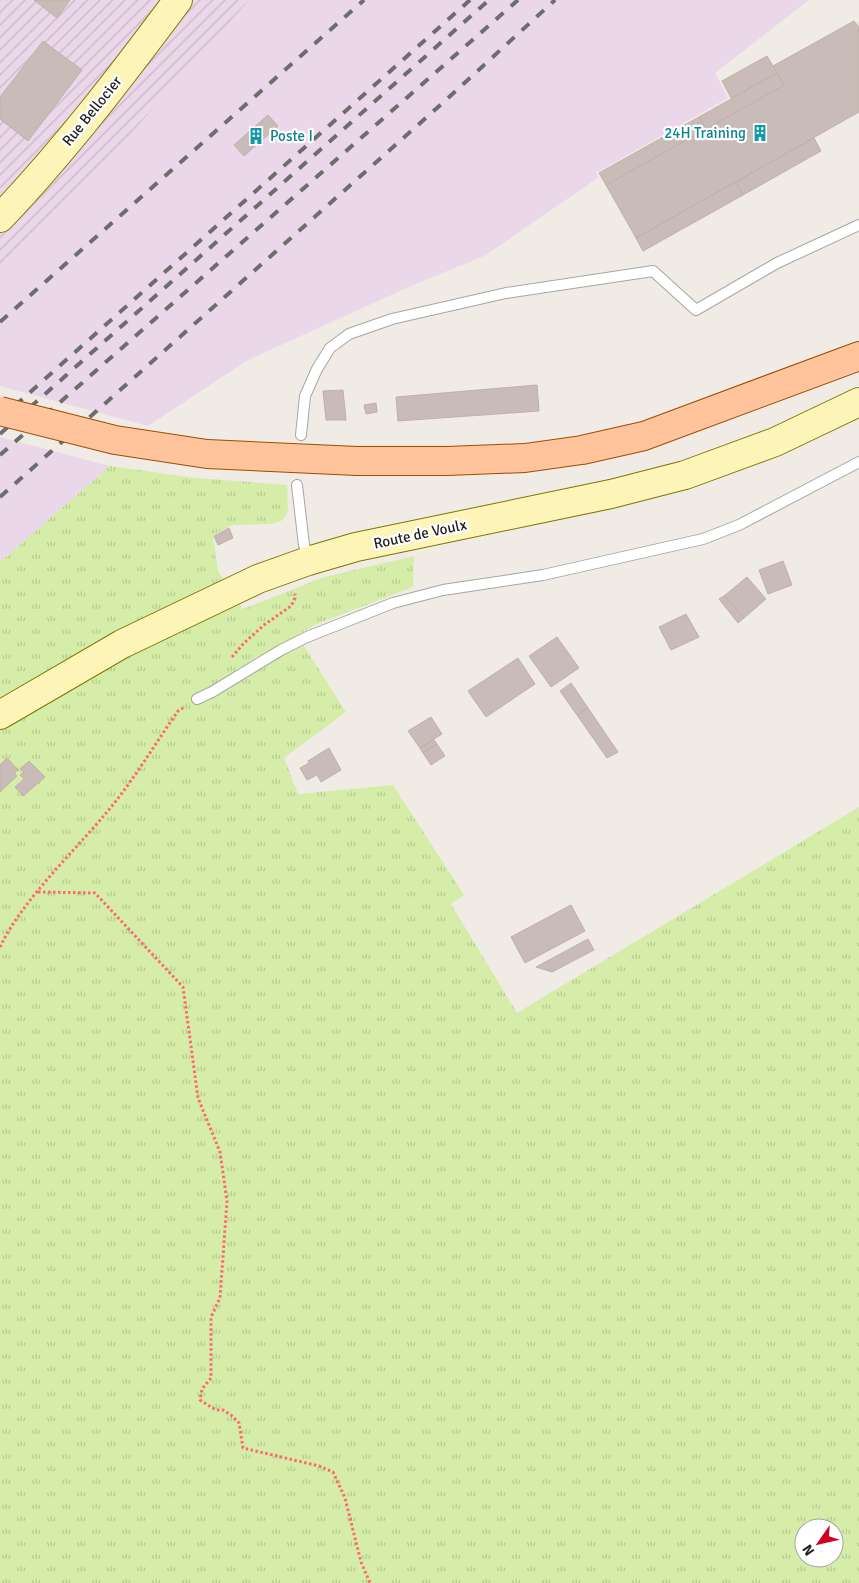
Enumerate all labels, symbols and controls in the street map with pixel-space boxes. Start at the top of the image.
street label: Rue Bellocier [58,72,126,150]
building icon: 24H Training [750,123,770,143]
place label: 24H Training [664,124,746,142]
building icon: Poste I [246,126,266,146]
place label: Poste I [270,127,313,145]
street label: Route de Voulx [372,515,468,553]
north arrow [794,1518,844,1568]
text: N [799,1541,818,1559]

